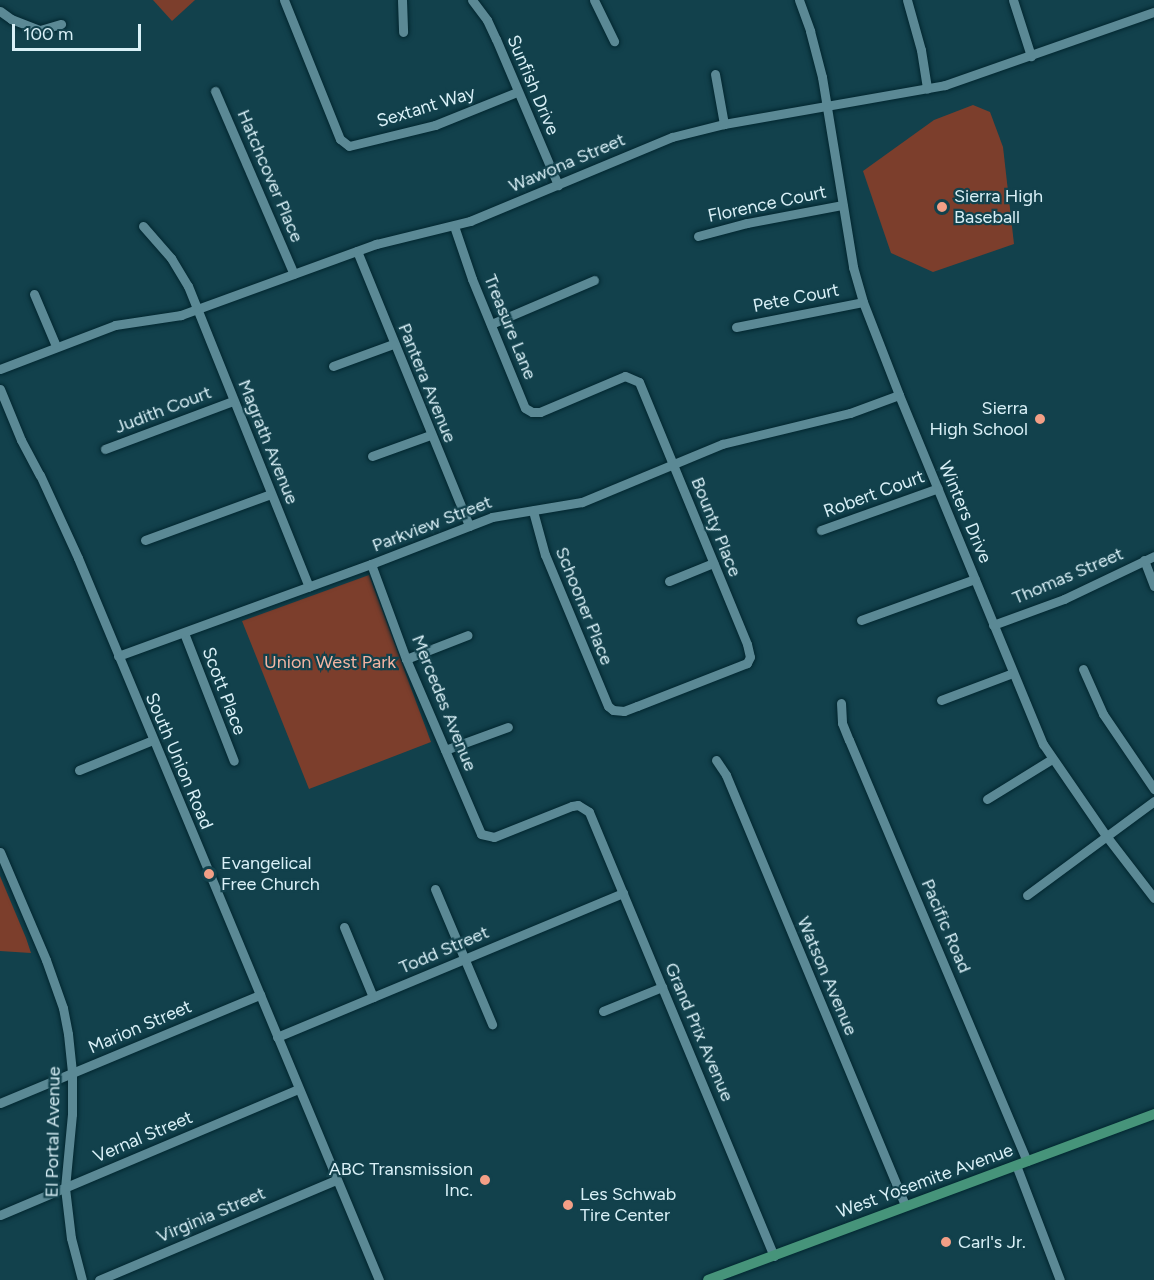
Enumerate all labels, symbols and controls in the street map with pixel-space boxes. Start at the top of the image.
scale bar [15,12,144,50]
text: 100 m [23,23,73,45]
street label: Sunfish Drive [502,32,564,138]
street label: Sextant Way [374,82,478,132]
street label: Hatchcover Place [232,107,308,245]
street label: Wawona Street [506,129,628,197]
street label: Florence Court [706,181,828,227]
place label: Sierra High Baseball [954,186,1043,228]
marker: Sierra High Baseball [935,200,949,214]
street label: Treasure Lane [479,271,541,383]
street label: Pete Court [751,279,841,317]
street label: Pantera Avenue [393,320,461,446]
street label: Magrath Avenue [233,377,303,507]
street label: Judith Court [112,382,214,438]
place label: Sierra High School [930,398,1028,440]
marker: Sierra High School [1033,412,1047,426]
street label: Winters Drive [934,458,996,566]
street label: Robert Court [821,466,927,522]
street label: Bounty Place [686,474,746,580]
street label: Parkview Street [369,491,495,557]
street label: Thomas Street [1009,543,1127,609]
street label: Schooner Place [551,544,617,668]
street label: Mercedes Avenue [407,632,481,774]
street label: Scott Place [197,644,251,738]
park label: Union West Park [264,651,396,673]
street label: South Union Road [141,690,217,832]
place label: Evangelical Free Church [221,853,320,896]
marker: Evangelical Free Church [202,867,216,881]
street label: Pacific Road [917,876,975,976]
street label: Watson Avenue [792,913,862,1039]
street label: Todd Street [396,921,492,979]
street label: Grand Prix Avenue [660,959,738,1105]
street label: Marion Street [85,996,195,1058]
street label: El Portal Avenue [41,1066,65,1198]
street label: Vernal Street [90,1106,196,1168]
street label: West Yosemite Avenue [834,1139,1016,1223]
place label: ABC Transmission Inc. [329,1159,473,1202]
marker: ABC Transmission Inc. [478,1173,492,1187]
street label: Virginia Street [154,1182,268,1248]
place label: Les Schwab Tire Center [580,1184,676,1226]
marker: Les Schwab Tire Center [561,1198,575,1212]
place label: Carl's Jr. [958,1231,1026,1253]
marker: Carl's Jr. [939,1235,953,1249]

